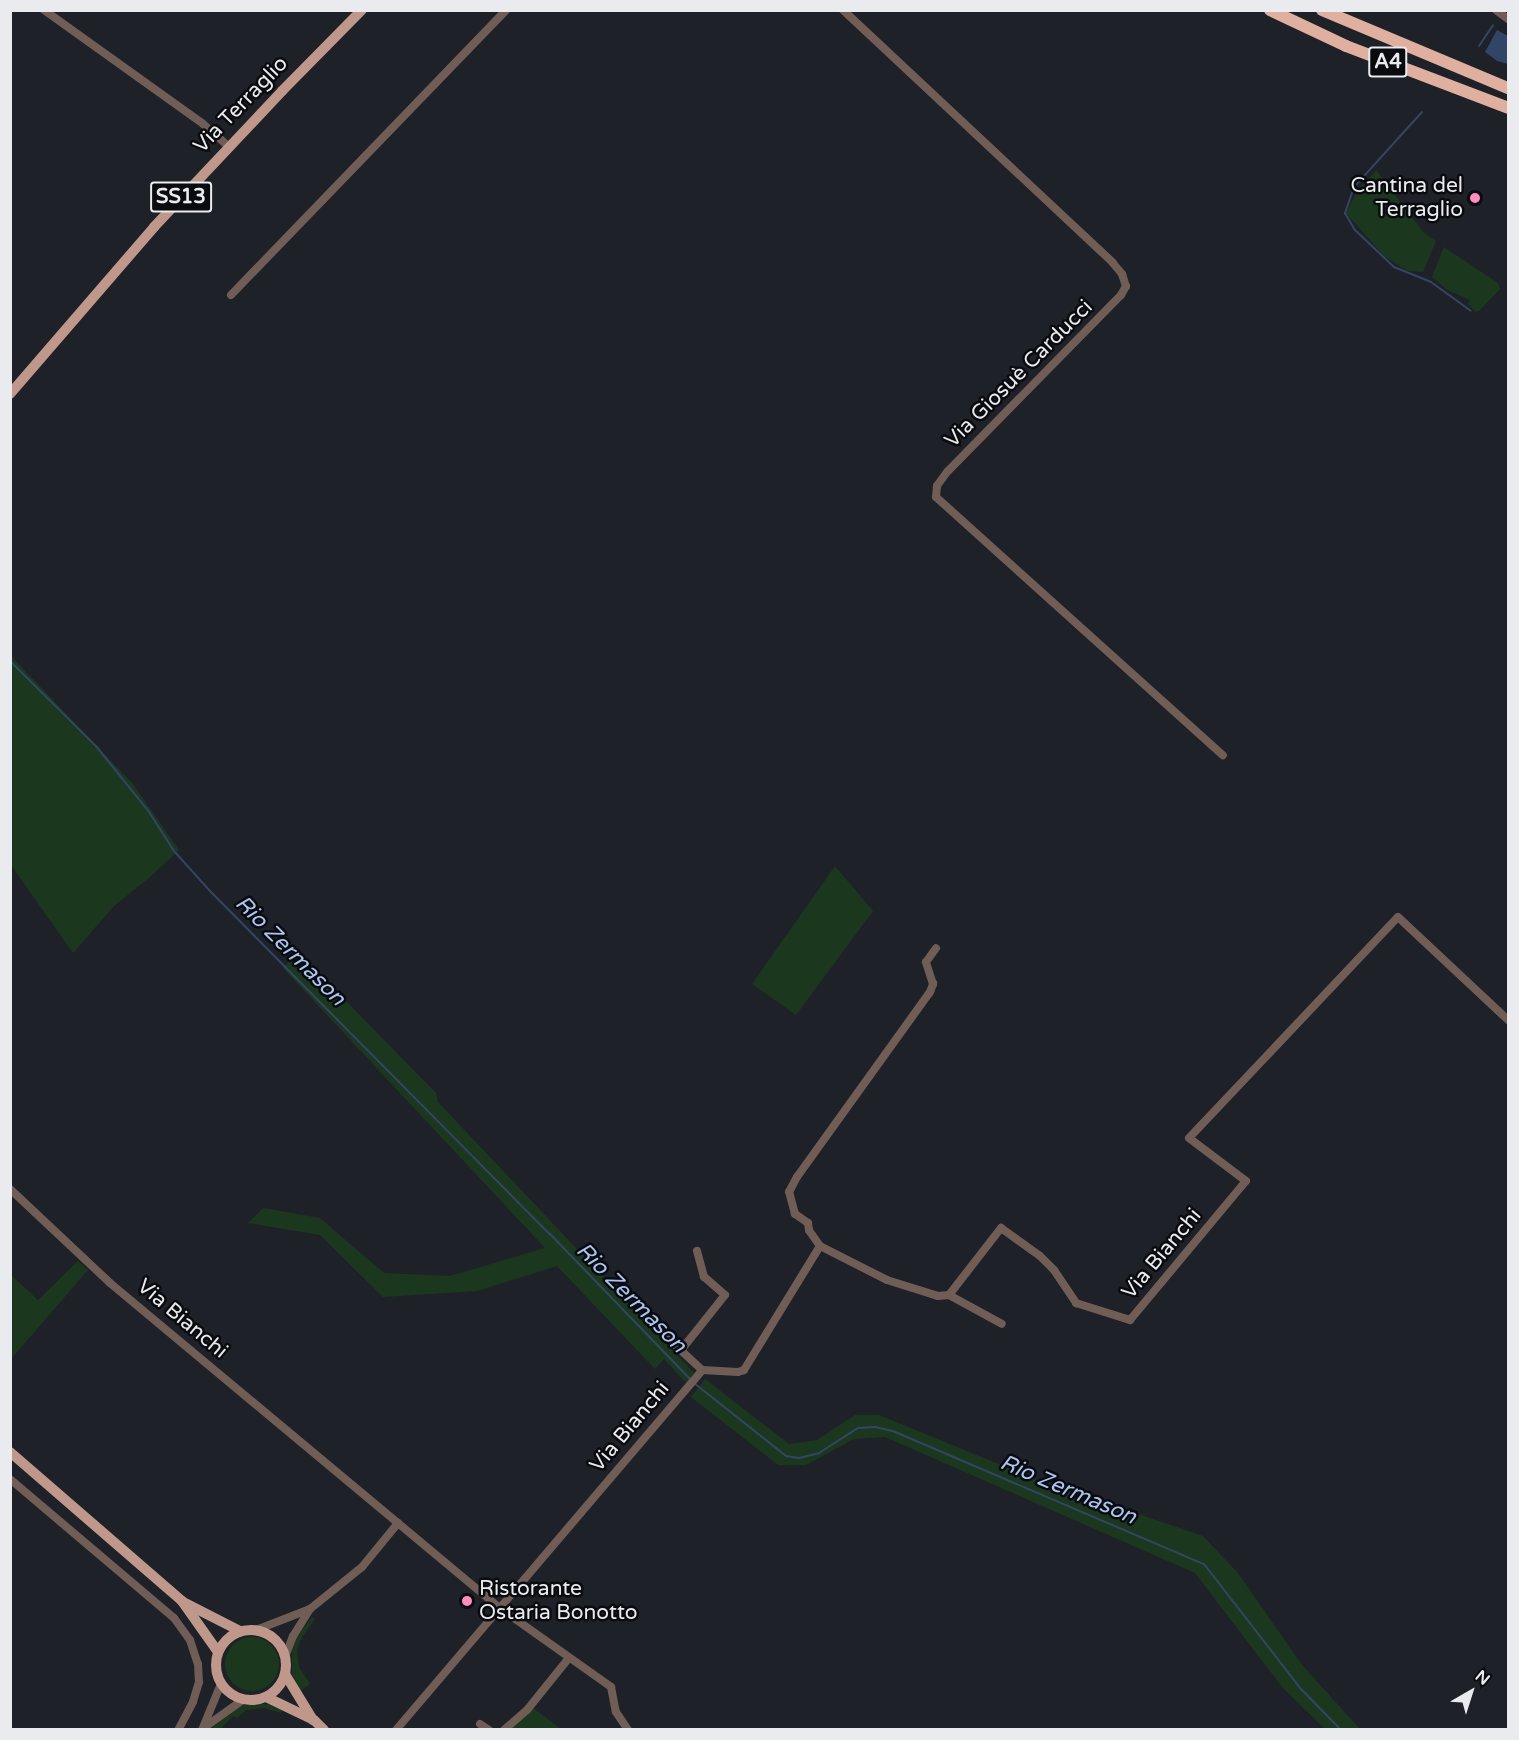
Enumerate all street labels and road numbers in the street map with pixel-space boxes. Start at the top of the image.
road number: A4 [1367,45,1409,79]
street label: Via Terraglio [189,51,293,159]
road number: SS13 [150,180,213,214]
street label: Via Giosuè Carducci [940,295,1098,453]
street label: Via Bianchi [1117,1204,1207,1304]
street label: Via Bianchi [132,1274,232,1364]
street label: Via Bianchi [585,1377,675,1477]

